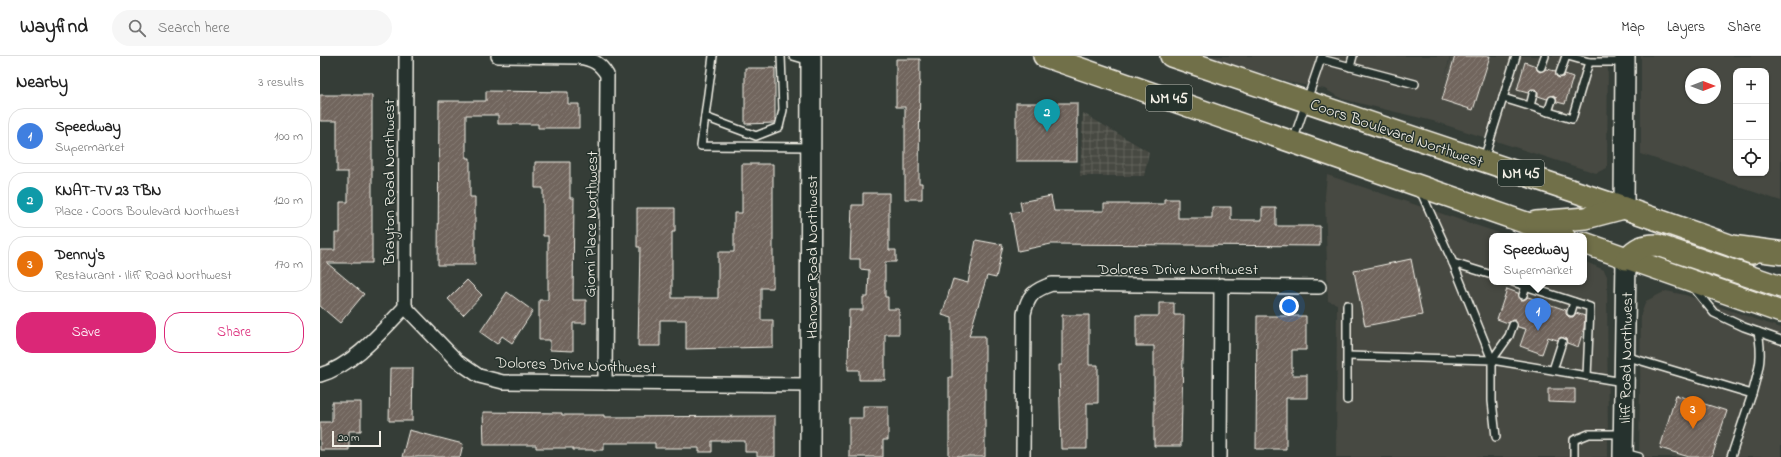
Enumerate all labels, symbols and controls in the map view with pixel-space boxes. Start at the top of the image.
search box [112,10,392,46]
text: Wayfind [20,14,88,41]
icon: search [126,17,148,39]
text: Search here [158,17,230,39]
text: Map [1621,17,1645,38]
text: Layers [1667,17,1705,38]
text: Share [1727,17,1761,38]
north arrow [1685,68,1721,104]
map controls [1733,68,1769,176]
button: + [1733,68,1769,104]
text: Nearby [16,70,68,95]
text: 3 results [258,73,304,92]
road number: NM 45 [1146,85,1192,111]
street label: Coors Boulevard Northwest [1307,93,1487,175]
street label: Brayton Road Northwest [378,98,402,266]
pin: 2 [1034,99,1060,132]
button: − [1733,104,1769,140]
text: Speedway [55,116,121,138]
text: 1 [28,127,32,146]
text: 100 m [274,127,303,146]
text: Supermarket [55,138,125,157]
button: locate [1733,140,1769,176]
street label: Giomi Place Northwest [579,150,605,298]
road number: NM 45 [1498,160,1544,186]
street label: Hanover Road Northwest [801,174,825,339]
text: KNAT-TV 23 TBN [55,180,161,202]
text: 2 [27,191,33,210]
text: 120 m [273,191,303,210]
text: Place · Coors Boulevard Northwest [55,202,239,221]
popup [1489,233,1587,285]
text: Speedway [1503,239,1569,261]
text: Denny's [55,244,105,266]
text: 3 [27,255,33,274]
text: 170 m [275,255,303,274]
street label: Dolores Drive Northwest [1097,258,1259,282]
text: Supermarket [1503,261,1573,280]
text: Restaurant · Iliff Road Northwest [55,266,232,285]
street label: Iliff Road Northwest [1614,291,1640,424]
your location [1279,296,1299,316]
pin: 1 [1525,298,1551,331]
button: Save [16,312,156,353]
button: Share [164,312,304,353]
street label: Dolores Drive Northwest [494,351,657,381]
pin: 3 [1680,396,1706,429]
scale bar [332,429,381,448]
text: 20 m [338,430,360,446]

